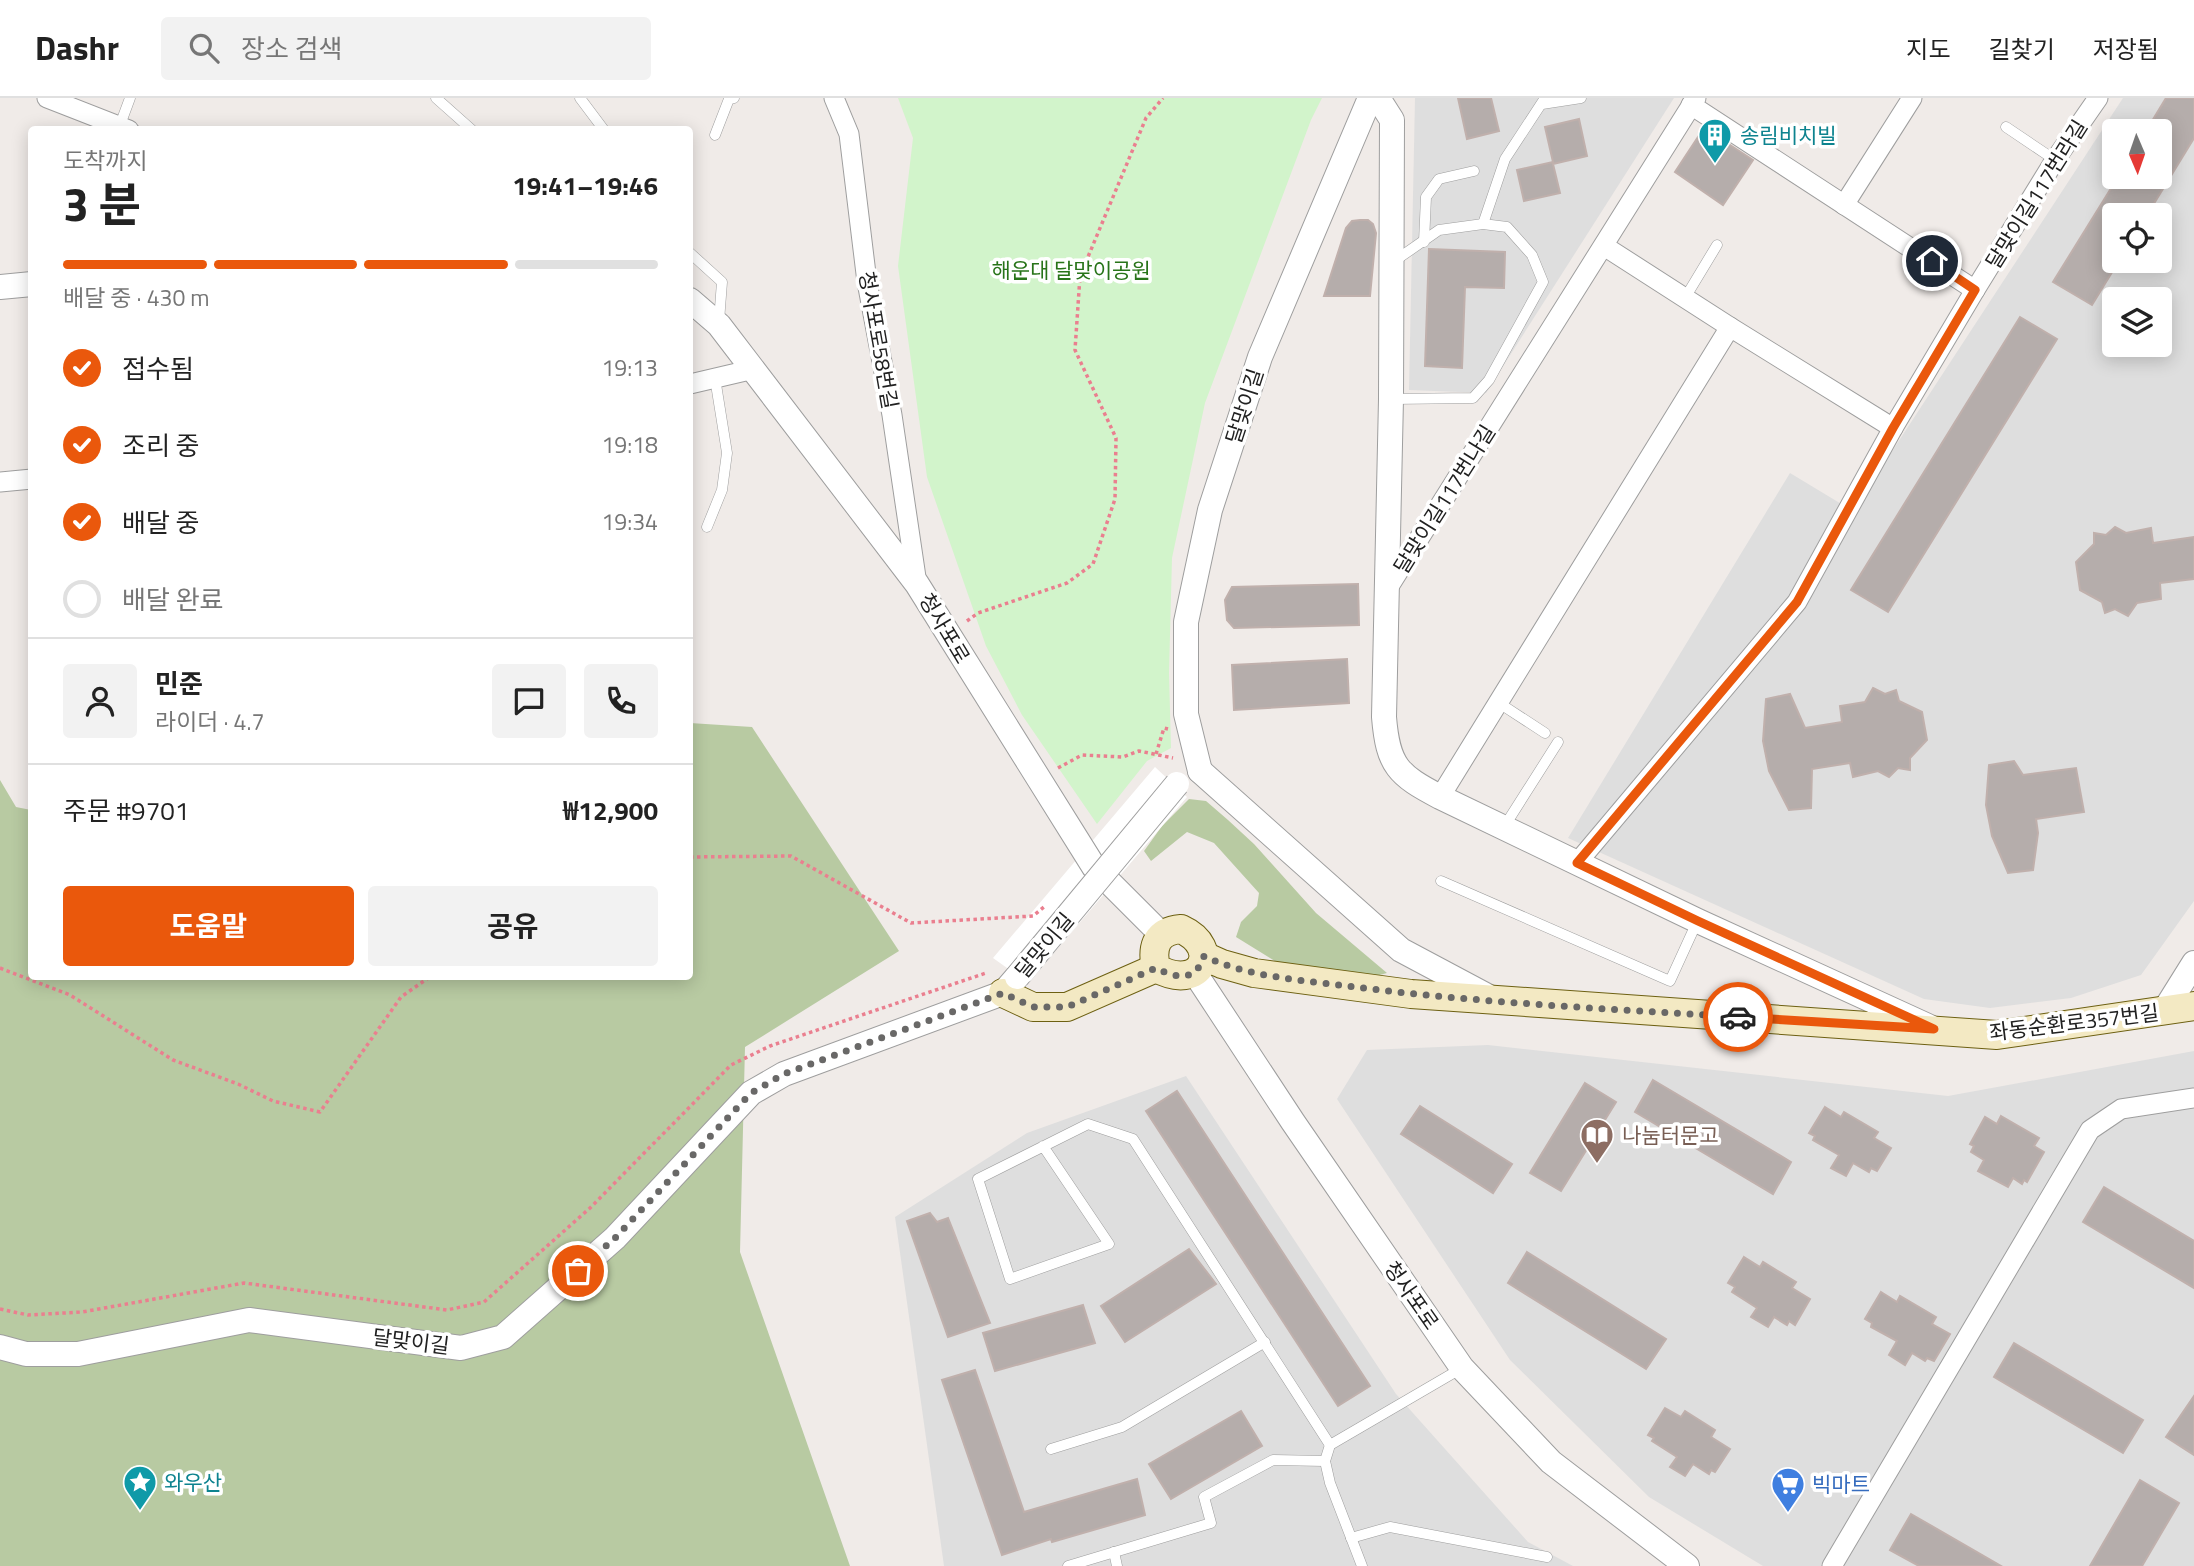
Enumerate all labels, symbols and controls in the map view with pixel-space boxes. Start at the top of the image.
search box [161,17,651,80]
text: Dashr [35,23,119,73]
icon: search [185,29,223,67]
text: 장소 검색 [241,29,342,68]
text: 지도 [1906,31,1951,67]
text: 길찾기 [1989,31,2055,67]
text: 저장됨 [2093,31,2159,67]
street label: 달맞이길117번라길 [1977,113,2095,275]
building icon: 송림비치빌 [1696,116,1734,165]
place label: 송림비치빌 [1740,119,1837,151]
north arrow [2102,119,2172,189]
map controls [2102,119,2172,357]
text: 도착까지 [63,143,148,178]
text: 19:41–19:46 [512,166,658,205]
text: 3 분 [63,169,141,239]
button: locate [2102,203,2172,273]
pin [1902,231,1962,291]
icon: home [1913,242,1951,280]
park label: 해운대 달맞이공원 [991,254,1151,286]
street label: 청사포로58번길 [851,269,907,411]
text: 배달 중 · 430 m [63,280,210,315]
button: layers [2102,287,2172,357]
icon: check [63,349,101,387]
text: 접수됨 [122,349,194,388]
text: 19:13 [601,350,658,385]
street label: 달맞이길 [1217,364,1271,448]
street label: 달맞이길117번나길 [1385,418,1503,580]
icon: check [63,426,101,464]
text: 조리 중 [122,426,199,465]
text: 19:18 [601,427,658,462]
icon: check [63,503,101,541]
text: 배달 중 [122,503,199,542]
text: 19:34 [601,504,658,539]
text: 배달 완료 [122,580,223,619]
street label: 청사포로 [911,587,979,669]
button: person [63,664,137,738]
text: 민준 [155,664,203,703]
button: chat [492,664,566,738]
button: phone [584,664,658,738]
text: 라이더 · 4.7 [155,704,264,739]
text: 주문 #9701 [63,791,189,830]
text: ₩12,900 [563,791,658,830]
button: 도움말 [63,886,354,966]
button: 공유 [368,886,658,966]
street label: 달맞이길 [1007,905,1081,985]
courier [1703,982,1773,1052]
street label: 좌동순환로357번길 [1987,996,2161,1048]
icon: car [1719,998,1757,1036]
library icon: 나눔터문고 [1578,1116,1616,1165]
place label: 나눔터문고 [1622,1119,1719,1151]
pin [548,1241,608,1301]
icon: bag [559,1252,597,1290]
street label: 청사포로 [1377,1254,1447,1336]
street label: 달맞이길 [371,1320,451,1362]
place icon: 와우산 [121,1463,159,1512]
supermarket icon: 빅마트 [1769,1465,1807,1514]
place label: 와우산 [164,1466,222,1498]
place label: 빅마트 [1812,1468,1870,1500]

